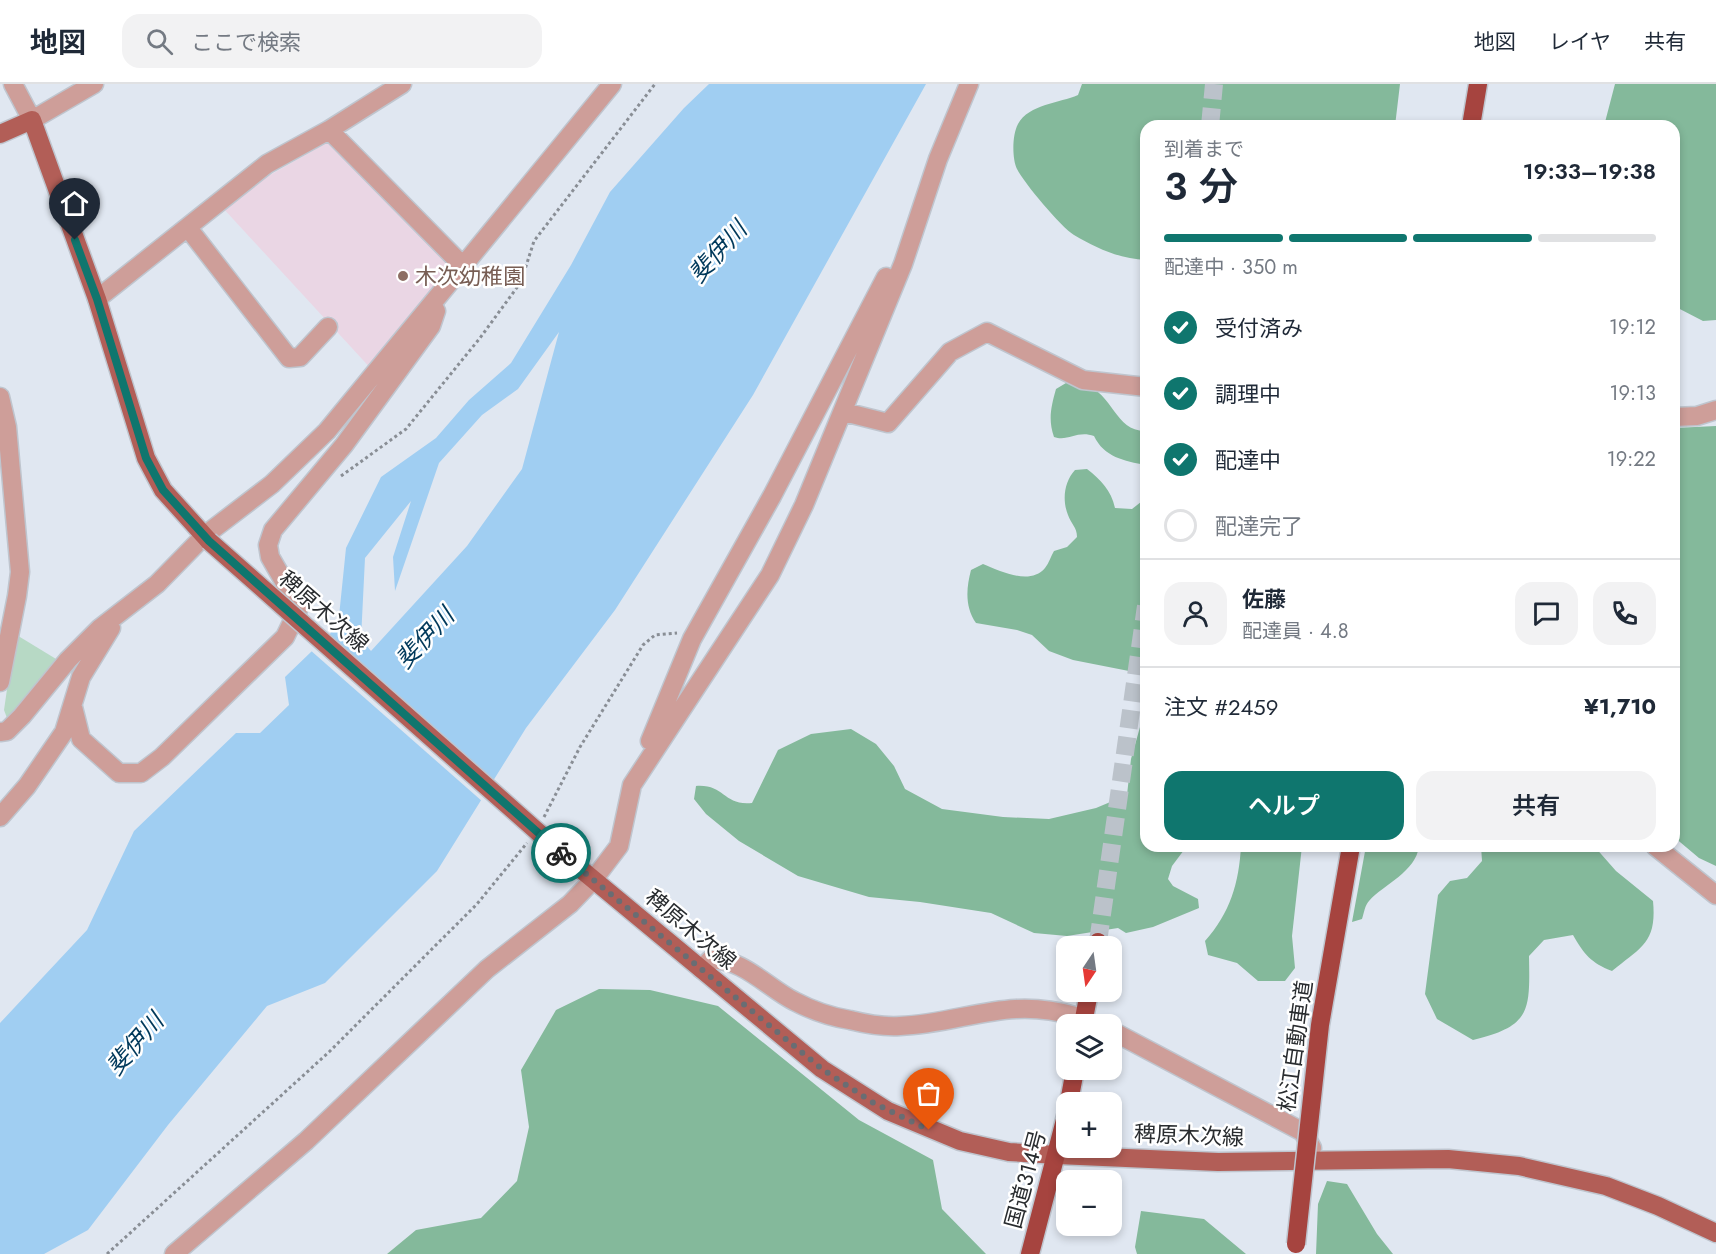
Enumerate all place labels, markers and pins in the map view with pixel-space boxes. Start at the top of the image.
pin [49,178,100,240]
place label: 木次幼稚園 [415,260,525,292]
marker: 木次幼稚園 [396,269,410,283]
pin [903,1068,954,1130]

